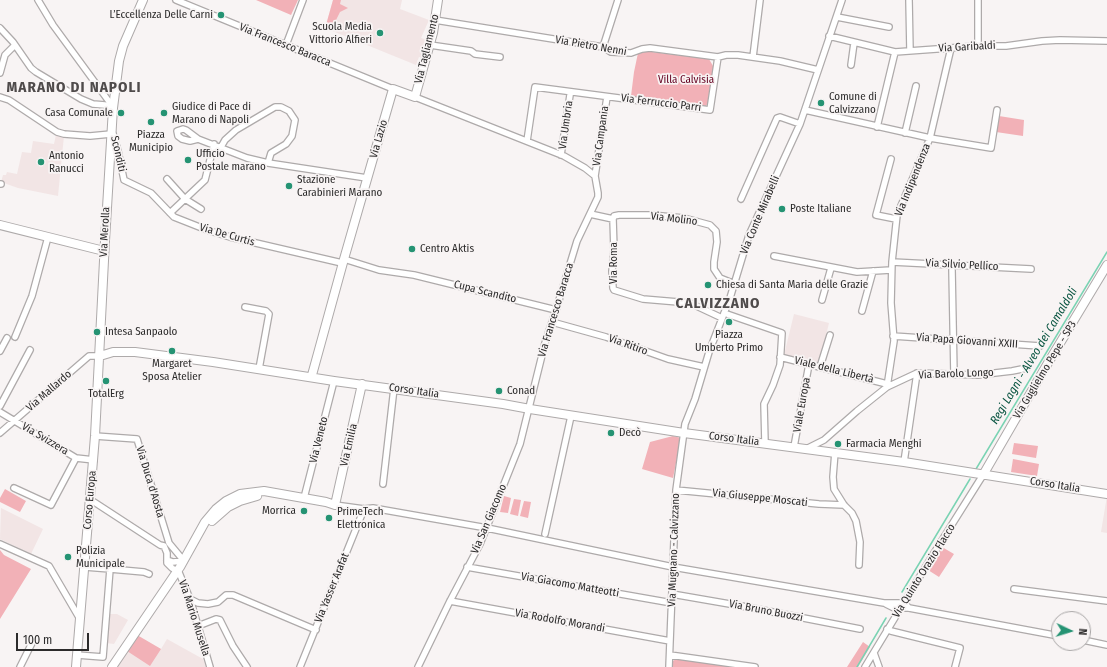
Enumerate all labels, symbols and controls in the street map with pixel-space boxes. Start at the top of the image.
place label: L’Eccellenza Delle Carni [109,8,213,22]
marker: L’Eccellenza Delle Carni [216,10,226,20]
street label: Via Tagliamento [412,13,442,85]
place label: Scuola Media Vittorio Alfieri [309,20,372,46]
street label: Via Francesco Baracca [237,21,333,69]
marker: Scuola Media Vittorio Alfieri [375,28,385,38]
street label: Via Pietro Nenni [554,33,628,59]
street label: Via Garibaldi [938,39,996,55]
park label: Villa Calvisia [658,73,714,87]
district label: MARANO DI NAPOLI [7,79,141,97]
place label: Comune di Calvizzano [829,90,877,116]
street label: Via Ferruccio Parri [620,92,702,114]
marker: Comune di Calvizzano [816,98,826,108]
place label: Giudice di Pace di Marano di Napoli [172,100,251,126]
street label: Via Umbria [556,100,576,150]
street label: Via Campania [590,105,612,167]
place label: Casa Comunale [45,106,113,120]
marker: Casa Comunale [116,108,126,118]
marker: Giudice di Pace di Marano di Napoli [159,108,169,118]
marker: Piazza Municipio [146,117,156,127]
street label: Via Lazio [367,118,391,160]
place label: Piazza Municipio [129,128,173,154]
street label: Sconditi [107,135,129,173]
street label: Via Indipendenza [892,142,934,218]
place label: Ufficio Postale marano [196,147,266,173]
place label: Antonio Ranucci [49,149,84,175]
marker: Ufficio Postale marano [183,155,193,165]
marker: Antonio Ranucci [36,157,46,167]
place label: Stazione Carabinieri Marano [297,173,382,199]
street label: Via Conte Mirabelli [737,174,783,256]
marker: Stazione Carabinieri Marano [284,181,294,191]
place label: Poste Italiane [790,202,851,216]
marker: Poste Italiane [777,204,787,214]
street label: Via Merolla [97,207,113,257]
street label: Via Molino [650,210,698,228]
street label: Via De Curtis [198,221,256,249]
place label: Centro Aktis [420,242,474,256]
street label: Via Roma [607,242,621,284]
marker: Centro Aktis [407,244,417,254]
street label: Via Silvio Pellico [925,256,999,274]
street label: Via Francesco Baracca [535,261,577,359]
street label: Cupa Scandito [452,278,518,306]
place label: Chiesa di Santa Maria delle Grazie [716,278,868,292]
marker: Chiesa di Santa Maria delle Grazie [703,280,713,290]
water label: Regi Lagni - Alveo dei Camaldoli [987,285,1081,427]
district label: CALVIZZANO [676,295,760,313]
marker: Piazza Umberto Primo [724,317,734,327]
street label: Via Guglielmo Pepe - SP3 [1011,319,1079,421]
place label: Intesa Sanpaolo [105,325,177,339]
marker: Intesa Sanpaolo [92,327,102,337]
place label: Piazza Umberto Primo [695,328,763,354]
street label: Via Papa Giovanni XXIII [916,331,1018,351]
street label: Via Ritiro [607,332,649,358]
marker: Margaret Sposa Atelier [167,346,177,356]
street label: Viale della Libertà [793,354,875,386]
place label: Margaret Sposa Atelier [142,357,202,383]
street label: Via Barolo Longo [918,366,994,382]
street label: Via Mallardo [24,368,74,414]
marker: TotalErg [101,376,111,386]
street label: Viale Europa [791,376,813,434]
street label: Corso Italia [388,381,440,401]
place label: Conad [507,384,535,398]
marker: Conad [494,386,504,396]
place label: TotalErg [88,387,124,401]
street label: Via Veneto [307,415,331,465]
street label: Via Svizzera [19,420,71,458]
street label: Via Emilia [338,422,360,468]
place label: Decò [619,426,641,440]
marker: Decò [606,428,616,438]
street label: Corso Italia [708,429,760,449]
place label: Farmacia Menghi [846,437,921,451]
marker: Farmacia Menghi [833,439,843,449]
street label: Via Duca d'Aosta [133,445,167,519]
street label: Corso Europa [81,470,99,530]
street label: Corso Italia [1029,475,1081,495]
street label: Via San Giacomo [468,482,510,556]
street label: Via Giuseppe Moscati [712,486,808,510]
street label: Via Mugnano - Calvizzano [665,493,683,607]
place label: Morrica [262,504,296,518]
place label: PrimeTech Elettronica [337,505,385,531]
marker: Morrica [299,506,309,516]
marker: PrimeTech Elettronica [324,513,334,523]
street label: Via Quinto Orazio Flacco [890,522,958,620]
place label: Polizia Municipale [76,544,125,570]
street label: Via Yasser Arafat [312,551,352,625]
marker: Polizia Municipale [63,552,73,562]
street label: Via Giacomo Matteotti [520,570,620,600]
street label: Via Mario Musella [175,578,213,658]
street label: Via Bruno Buozzi [728,597,804,625]
street label: Via Rodolfo Morandi [514,607,606,635]
north arrow [1051,611,1091,651]
scale bar [18,625,91,651]
text: N [1076,628,1089,636]
text: 100 m [23,633,52,647]

